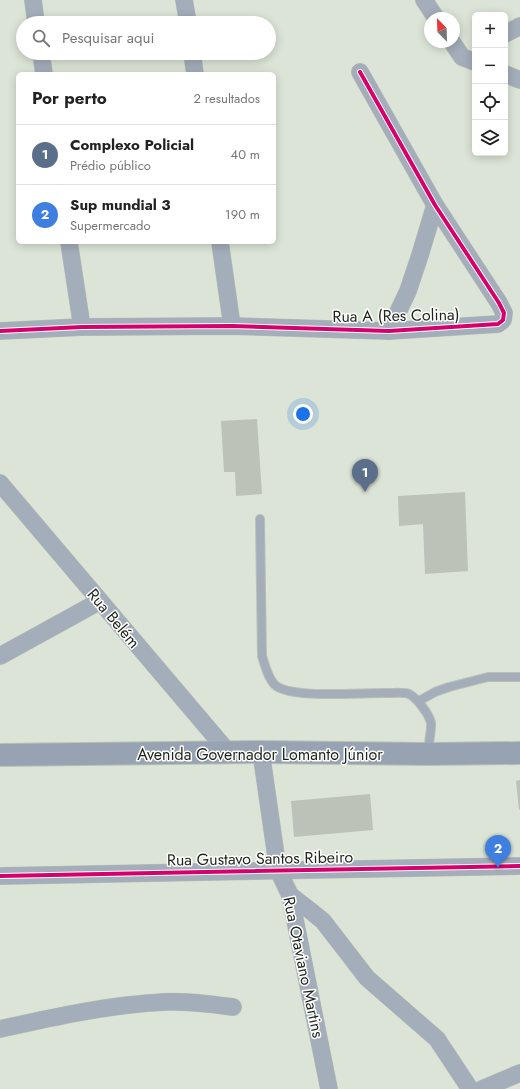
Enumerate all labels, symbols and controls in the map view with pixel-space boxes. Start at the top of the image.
north arrow [424,12,460,48]
map controls [472,12,508,156]
button: + [472,12,508,48]
search box [16,16,276,60]
icon: search [30,27,52,49]
text: Pesquisar aqui [62,27,154,49]
button: − [472,48,508,84]
button: locate [472,84,508,120]
text: Por perto [32,86,107,110]
text: 2 resultados [194,89,260,108]
button: layers [472,120,508,156]
text: Complexo Policial [70,134,194,156]
text: 1 [42,145,48,164]
text: 40 m [231,145,260,164]
text: Prédio público [70,156,151,175]
text: Sup mundial 3 [70,194,171,216]
text: 2 [41,205,49,224]
text: 190 m [225,205,260,224]
text: Supermercado [70,216,151,235]
street label: Rua A (Res Colina) [332,303,460,328]
your location [293,404,313,424]
pin: 1 [352,459,378,492]
street label: Rua Belém [82,584,145,653]
street label: Avenida Governador Lomanto Júnior [137,743,383,766]
pin: 2 [485,835,511,868]
street label: Rua Gustavo Santos Ribeiro [167,845,354,872]
street label: Rua Otaviano Martins [277,894,330,1040]

